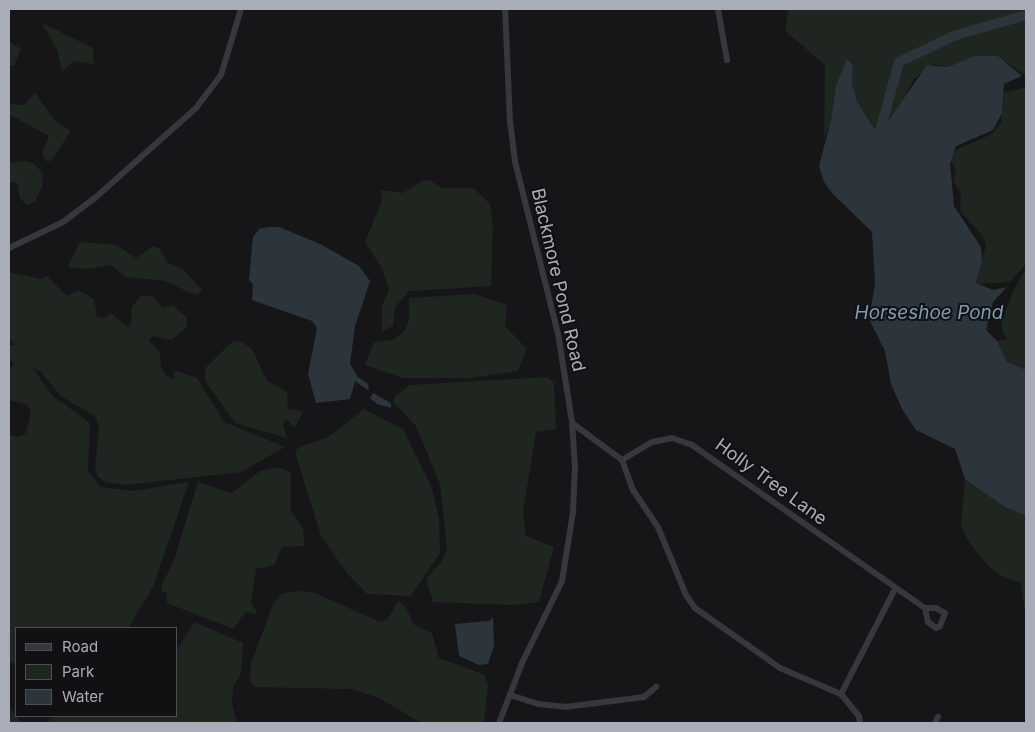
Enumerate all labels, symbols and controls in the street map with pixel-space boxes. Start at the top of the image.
street label: Blackmore Pond Road [526,186,590,374]
water label: Horseshoe Pond [855,302,1003,324]
street label: Holly Tree Lane [711,434,831,530]
legend [15,627,178,717]
text: Road [62,637,98,656]
text: Park [62,662,94,681]
text: Water [62,687,104,706]

